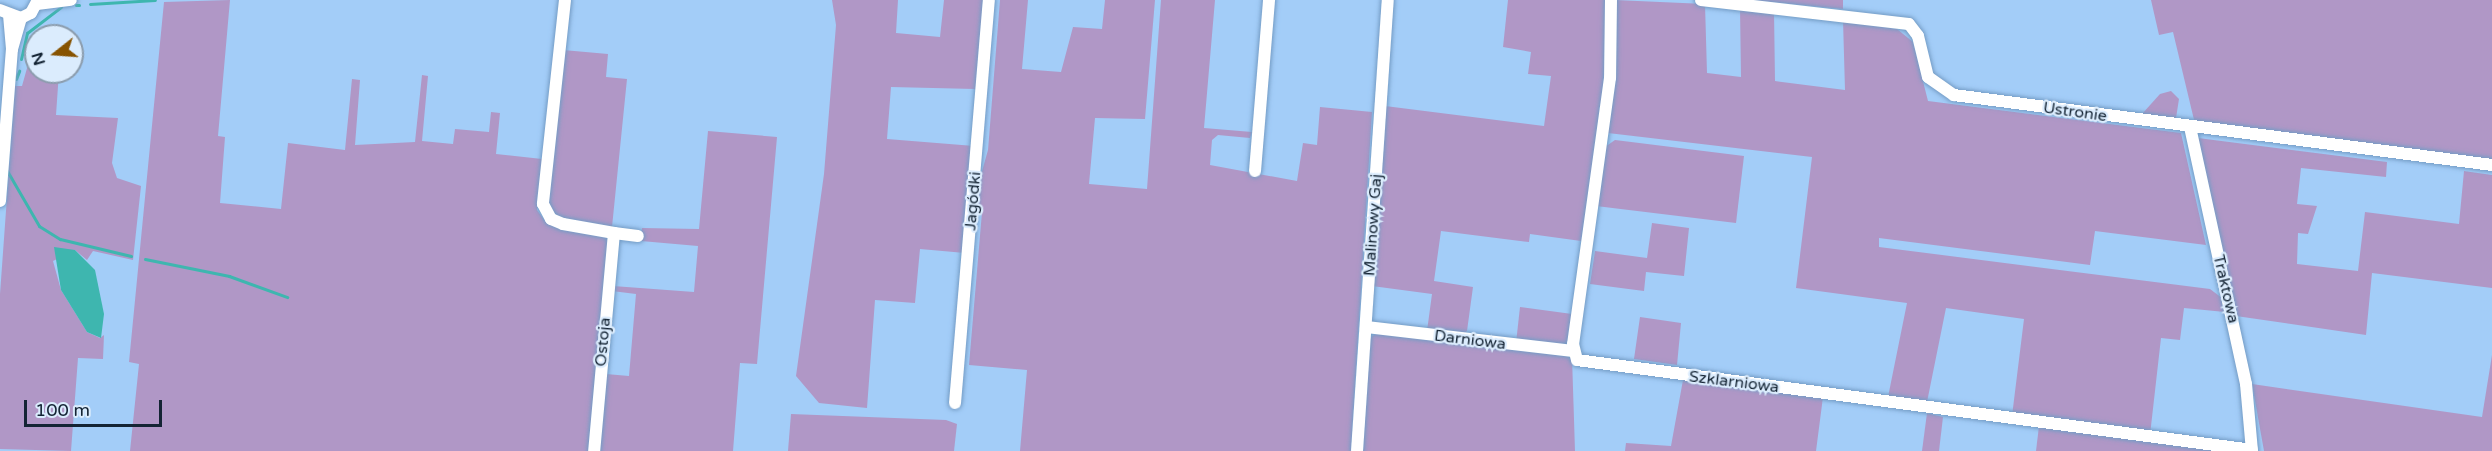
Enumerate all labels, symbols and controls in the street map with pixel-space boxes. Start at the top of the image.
north arrow [24,24,84,84]
text: N [27,50,50,68]
street label: Ustronie [2042,98,2108,126]
street label: Jagódki [961,171,985,231]
street label: Malinowy Gaj [1360,173,1386,277]
street label: Traktowa [2209,253,2243,325]
street label: Ostoja [591,317,615,367]
street label: Darniowa [1433,326,1507,354]
street label: Szklarniowa [1688,367,1780,397]
scale bar [27,388,165,426]
text: 100 m [35,399,90,421]

